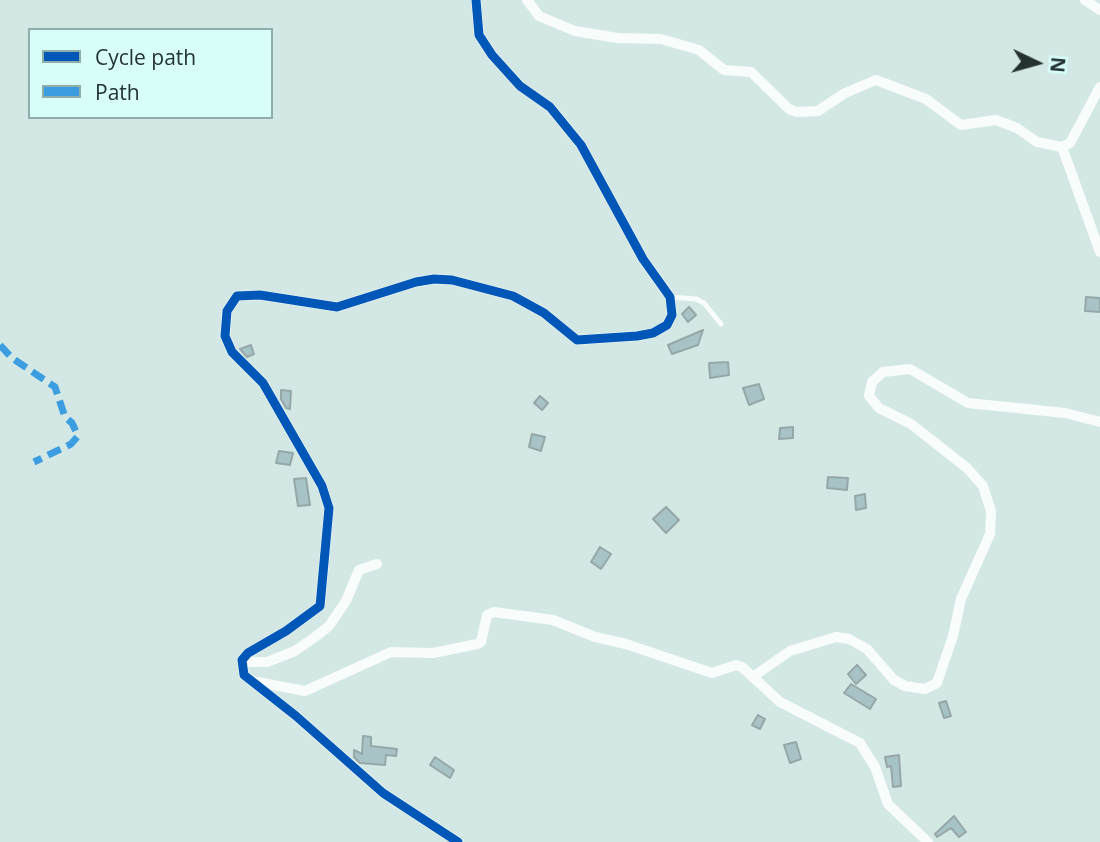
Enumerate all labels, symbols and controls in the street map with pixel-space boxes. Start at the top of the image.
legend [28,28,273,119]
north arrow [1002,28,1072,98]
text: Cycle path [95,43,196,71]
text: N [1044,56,1072,74]
text: Path [95,78,140,106]

